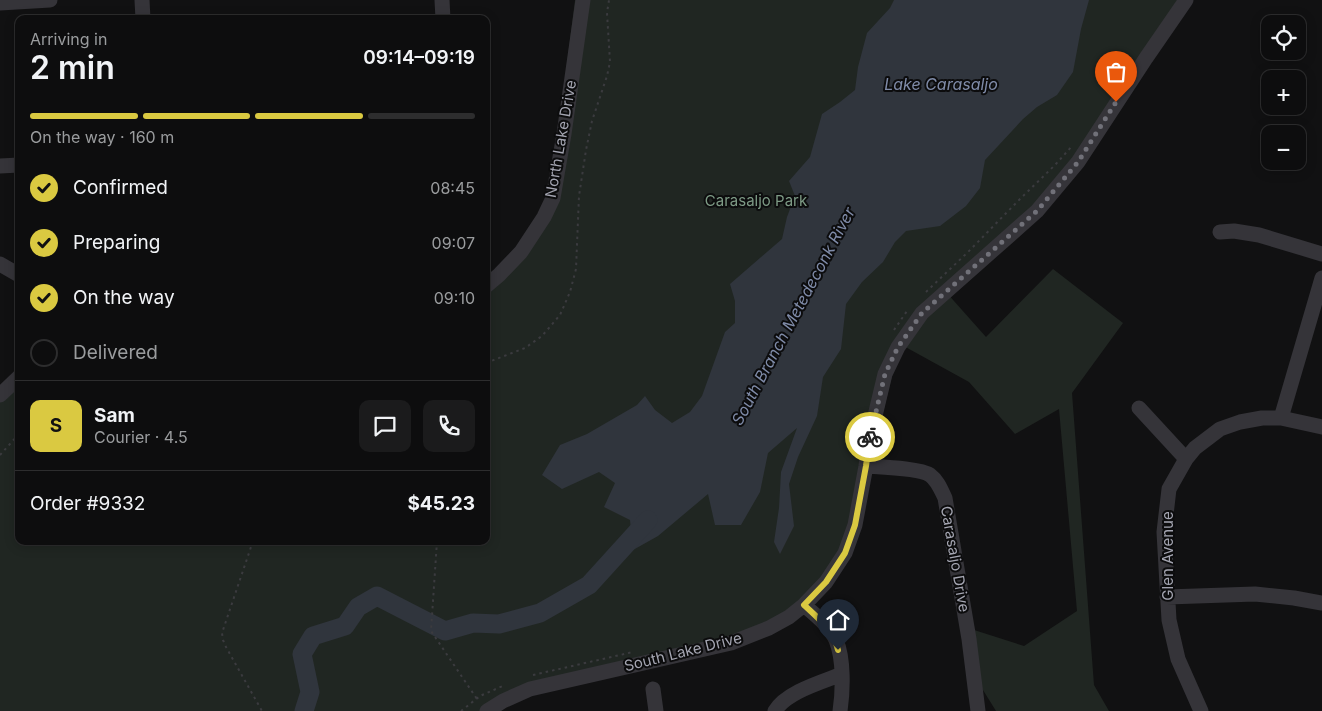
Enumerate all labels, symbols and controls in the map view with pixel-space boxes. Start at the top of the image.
map controls [1261,15,1306,170]
button: locate [1261,15,1306,60]
text: Arriving in [30,29,107,49]
text: 09:14–09:19 [363,46,475,69]
text: 2 min [30,48,115,87]
pin [1095,51,1137,102]
icon: bag [1102,58,1130,86]
button: + [1261,70,1306,115]
water label: Lake Carasaljo [884,74,998,94]
street label: North Lake Drive [541,79,580,199]
button: − [1261,125,1306,170]
text: On the way · 160 m [30,127,174,147]
icon: check [30,174,58,202]
text: Confirmed [73,176,168,199]
text: 08:45 [430,178,475,198]
park label: Carasaljo Park [705,191,808,210]
water label: South Branch Metedeconk River [727,203,859,428]
icon: check [30,229,58,257]
text: Preparing [73,231,160,254]
text: 09:07 [432,233,475,253]
icon: check [30,284,58,312]
text: On the way [73,286,175,309]
text: 09:10 [434,288,475,308]
text: Delivered [73,341,158,364]
button: chat [359,400,411,452]
button: phone [423,400,475,452]
text: Sam [94,404,135,427]
courier [845,412,895,462]
text: S [50,414,62,437]
icon: bike [856,423,884,451]
text: Courier · 4.5 [94,427,188,447]
text: Order #9332 [30,492,145,515]
text: $45.23 [407,492,475,515]
street label: Carasaljo Drive [937,504,974,613]
street label: Glen Avenue [1158,511,1177,601]
pin [817,599,859,650]
icon: home [824,606,852,634]
street label: South Lake Drive [622,628,744,675]

